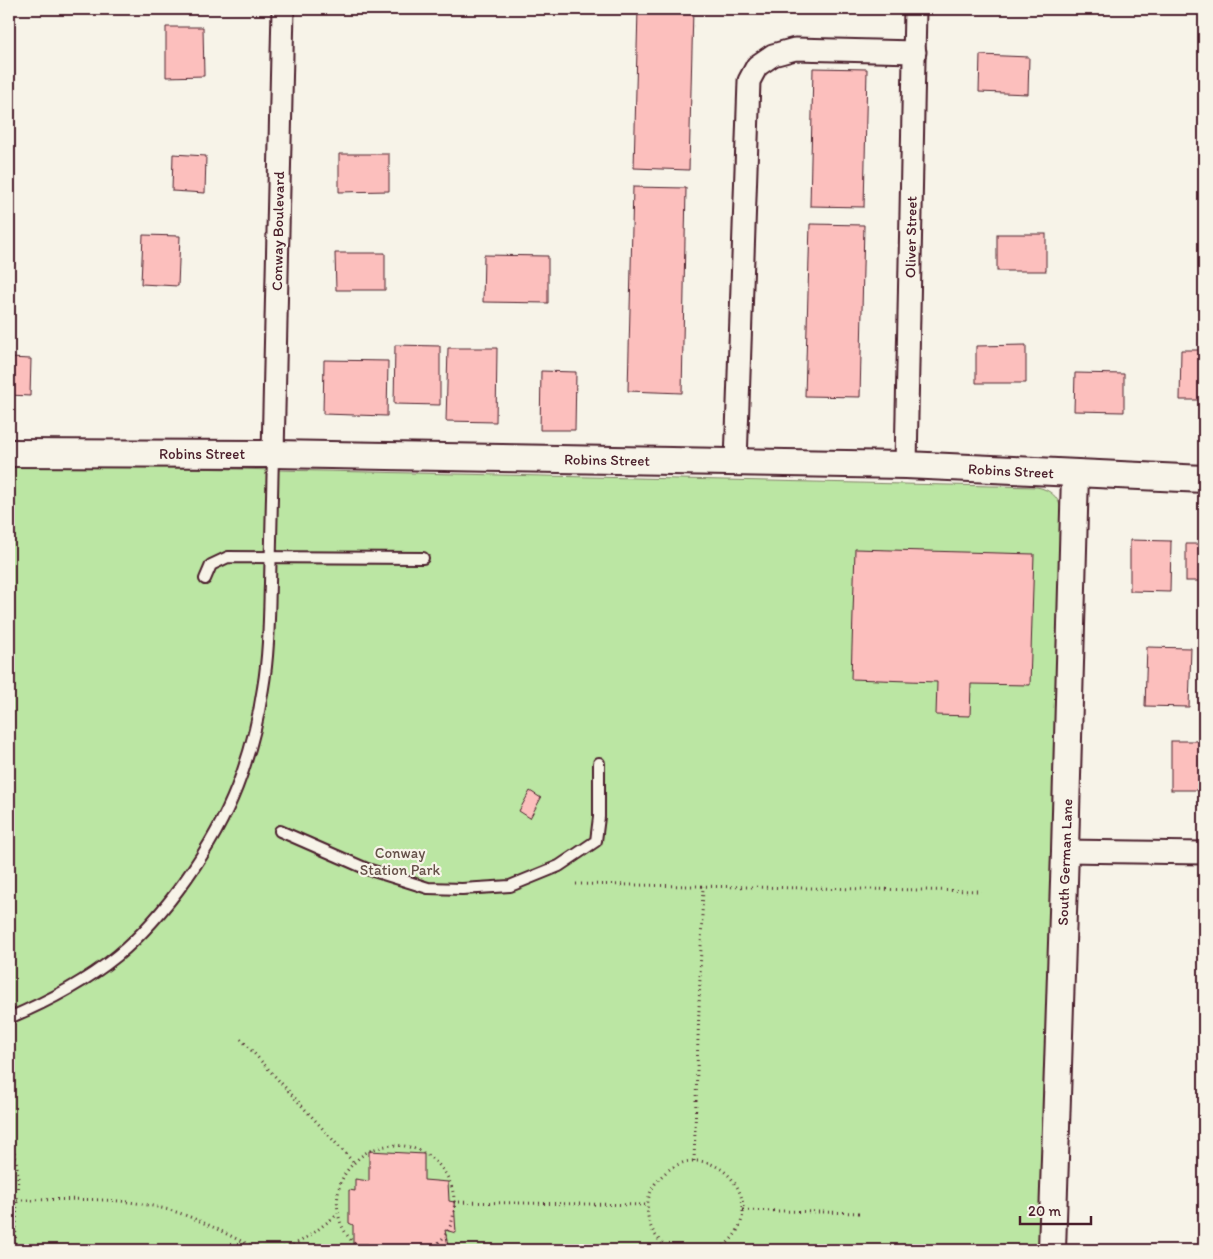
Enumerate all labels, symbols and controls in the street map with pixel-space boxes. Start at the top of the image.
street label: Conway Boulevard [268,170,288,291]
street label: Oliver Street [901,195,921,278]
street label: Robins Street [159,445,245,463]
street label: Robins Street [564,450,651,470]
street label: Robins Street [968,460,1055,482]
street label: South German Lane [1054,798,1076,926]
park label: Conway Station Park [360,844,441,879]
scale bar [1020,1194,1092,1226]
text: 20 m [1028,1202,1062,1220]

